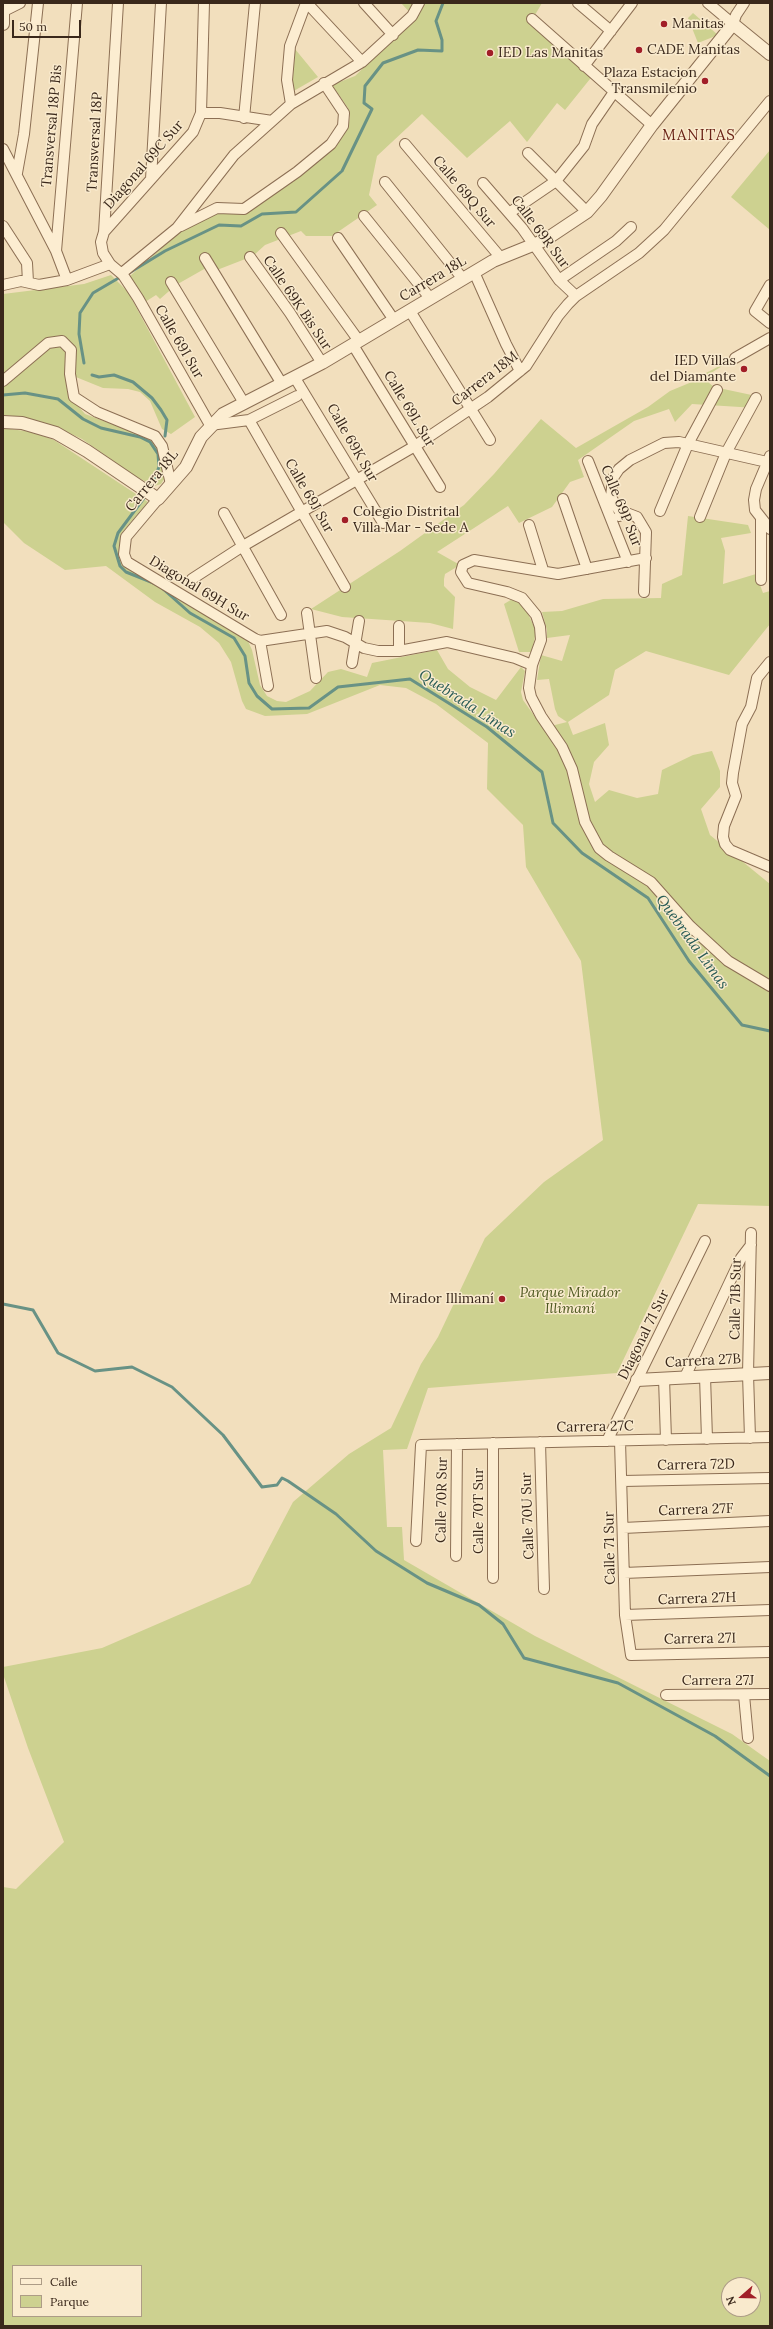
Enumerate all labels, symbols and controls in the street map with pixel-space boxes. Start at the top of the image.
scale bar [14,12,83,38]
place label: Manitas [672,16,724,32]
text: 50 m [19,19,47,34]
marker: Manitas [659,19,669,29]
place label: CADE Manitas [647,42,740,58]
place label: IED Las Manitas [498,45,603,61]
marker: CADE Manitas [634,45,644,55]
marker: IED Las Manitas [485,48,495,58]
street label: Transversal 18P Bis [38,64,66,188]
place label: Plaza Estacion Transmilenio [604,65,697,98]
marker: Plaza Estacion Transmilenio [700,76,710,86]
street label: Transversal 18P [84,92,106,192]
street label: Diagonal 69C Sur [101,117,187,213]
district label: MANITAS [662,127,736,145]
street label: Calle 69Q Sur [429,152,499,232]
street label: Calle 69R Sur [507,192,573,272]
street label: Calle 69K Bis Sur [259,253,335,353]
street label: Carrera 18L [397,253,469,305]
street label: Calle 69I Sur [151,302,207,382]
street label: Carrera 18M [449,348,521,410]
place label: IED Villas del Diamante [650,353,736,386]
marker: IED Villas del Diamante [739,364,749,374]
street label: Calle 69L Sur [380,368,438,450]
street label: Calle 69K Sur [323,401,381,485]
street label: Carrera 18L [122,447,182,515]
street label: Calle 69J Sur [281,456,337,536]
street label: Calle 69P Sur [597,463,645,549]
place label: Colegio Distrital Villa Mar - Sede A [353,504,469,536]
marker: Colegio Distrital Villa Mar - Sede A [340,515,350,525]
street label: Diagonal 69H Sur [146,553,252,625]
water label: Quebrada Limas [415,666,519,742]
water label: Quebrada Limas [652,891,732,993]
street label: Calle 71B Sur [727,1258,745,1340]
park label: Parque Mirador Illimaní [520,1285,620,1318]
street label: Diagonal 71 Sur [615,1287,673,1383]
place label: Mirador Illimaní [389,1291,494,1307]
marker: Mirador Illimaní [497,1294,507,1304]
street label: Carrera 27B [665,1351,741,1371]
street label: Carrera 27C [556,1418,634,1436]
street label: Carrera 72D [657,1456,735,1474]
street label: Calle 70R Sur [433,1457,451,1543]
street label: Calle 70T Sur [471,1468,487,1554]
street label: Calle 70U Sur [518,1472,538,1560]
street label: Carrera 27F [658,1500,734,1520]
street label: Calle 71 Sur [601,1511,619,1585]
street label: Carrera 27H [658,1589,736,1609]
street label: Carrera 27I [664,1630,736,1648]
street label: Carrera 27J [682,1673,754,1689]
legend [12,2265,142,2317]
text: Calle [50,2274,78,2289]
north arrow [721,2277,761,2317]
text: Parque [50,2294,89,2309]
text: N [723,2294,739,2307]

